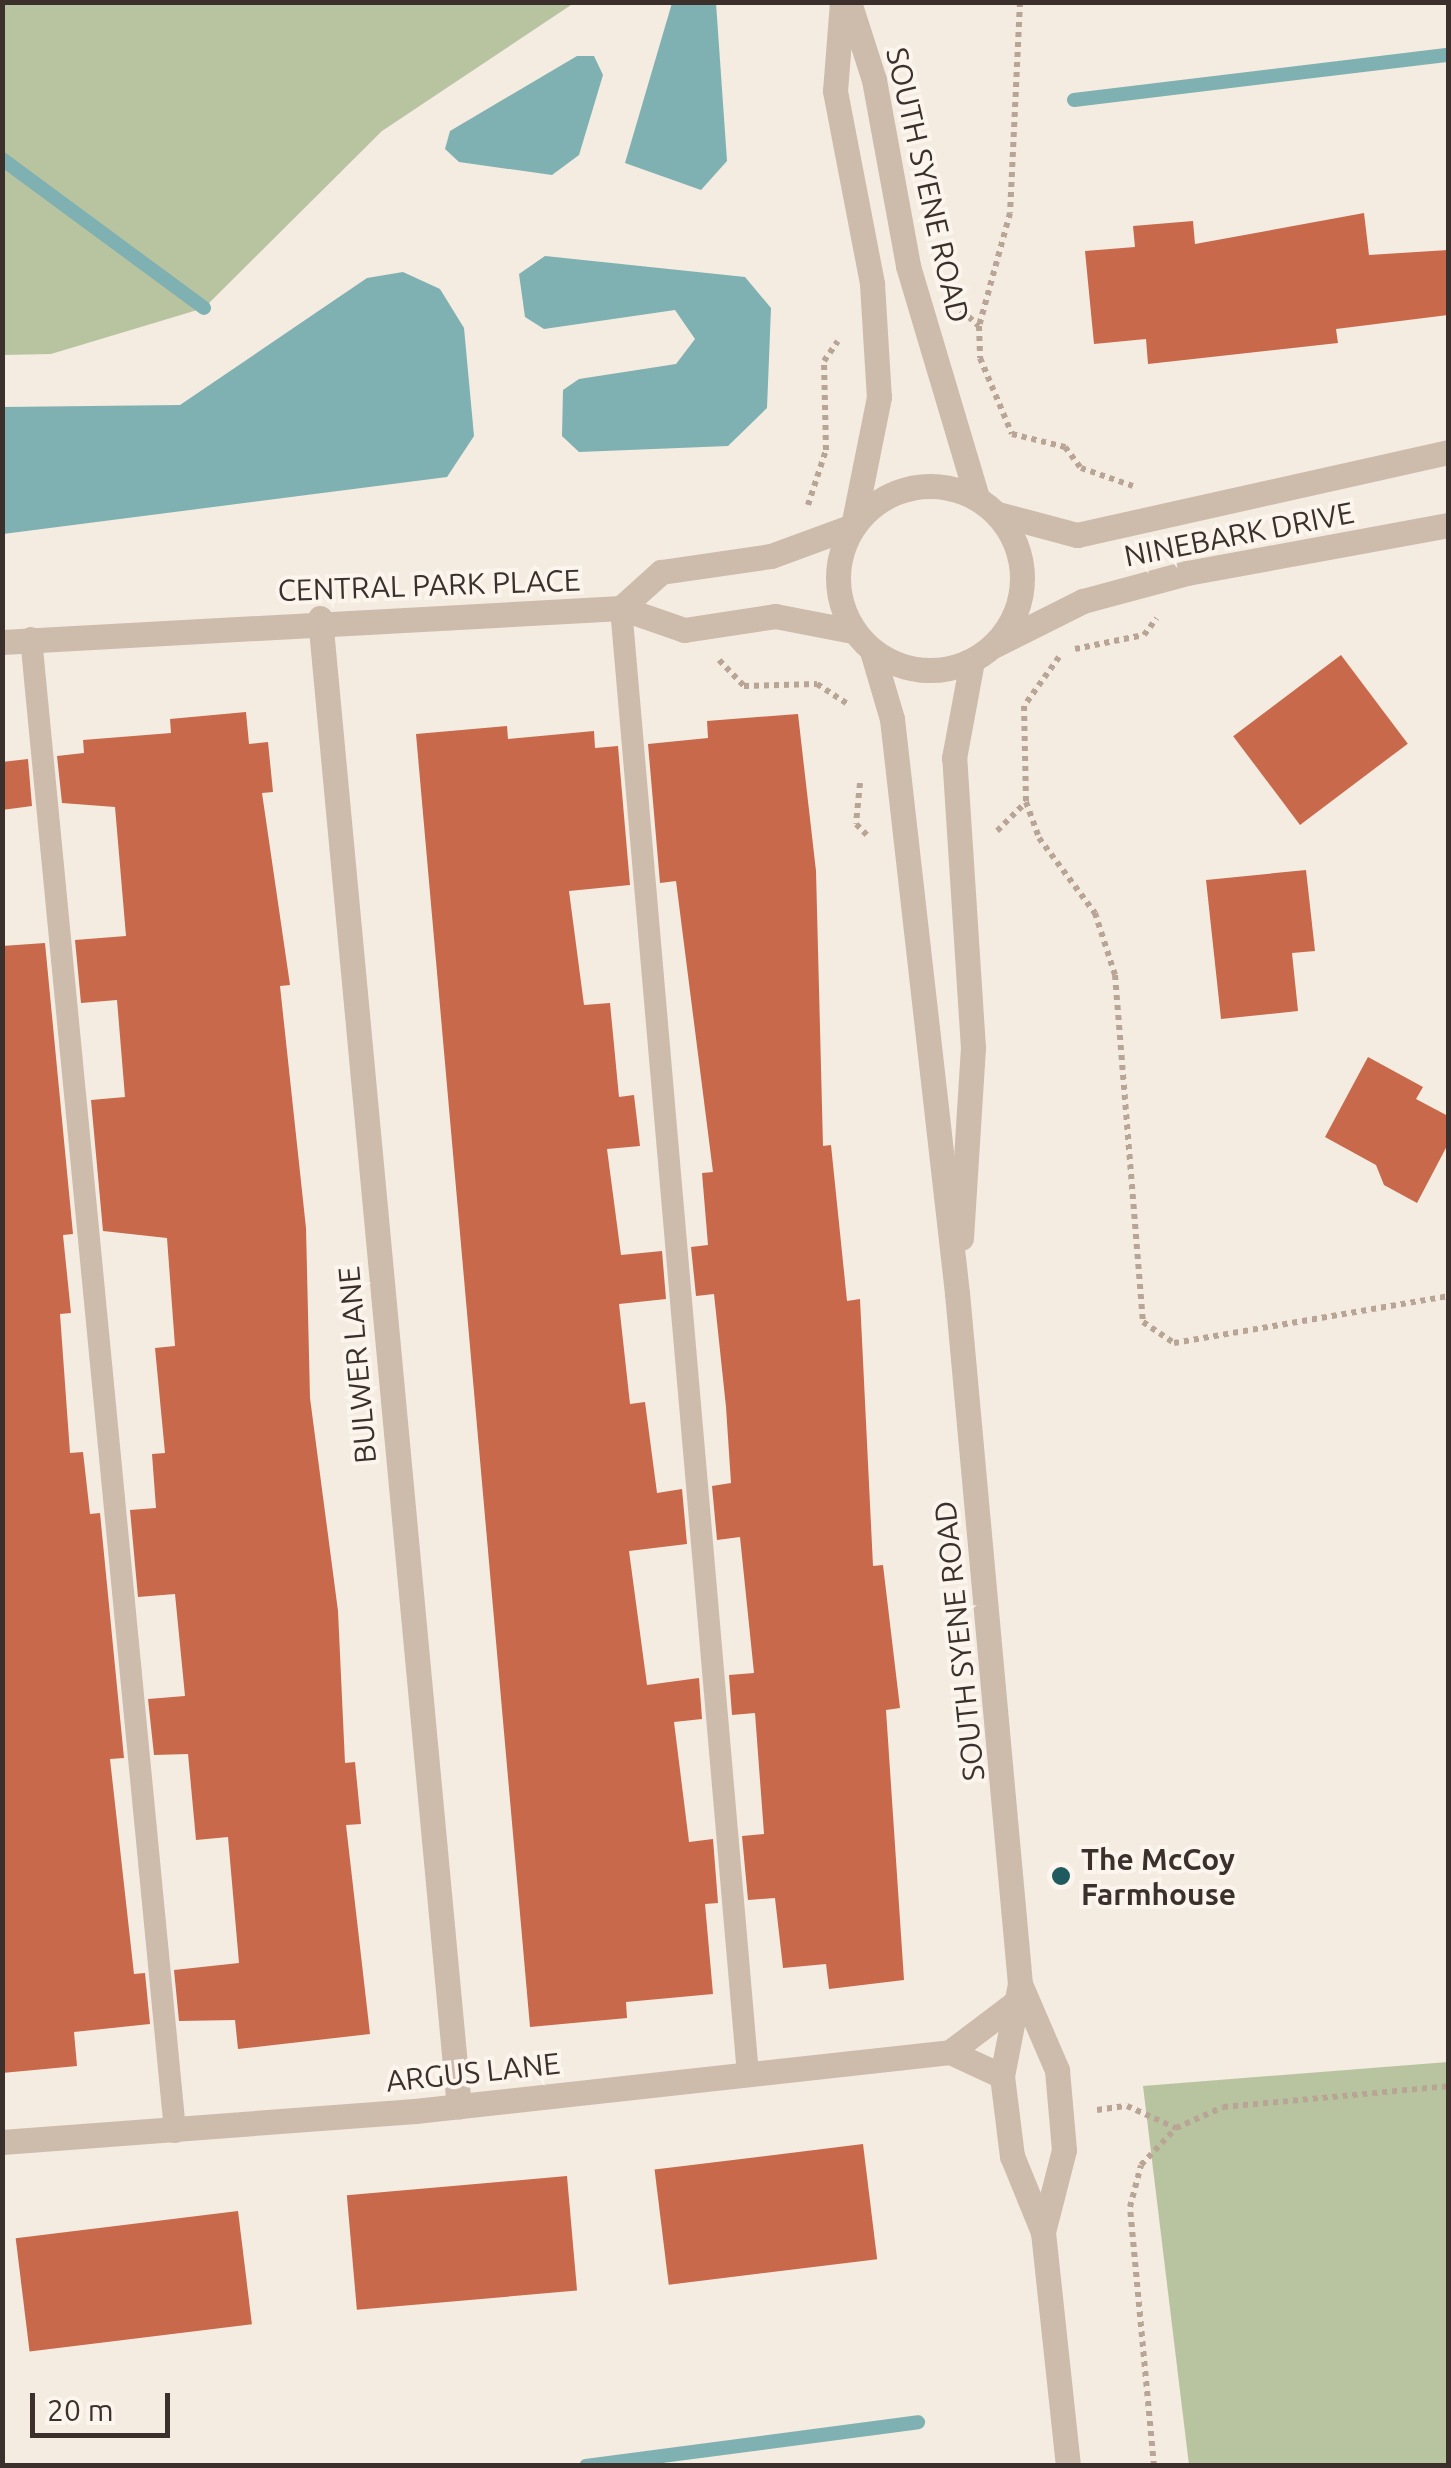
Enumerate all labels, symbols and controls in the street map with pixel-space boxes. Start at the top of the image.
street label: SOUTH SYENE ROAD [879,44,977,326]
street label: NINEBARK DRIVE [1121,494,1357,574]
street label: CENTRAL PARK PLACE [277,562,581,608]
street label: BULWER LANE [330,1265,384,1465]
street label: SOUTH SYENE ROAD [926,1499,992,1783]
place label: The McCoy Farmhouse [1081,1841,1236,1912]
marker: The McCoy Farmhouse [1050,1865,1072,1887]
street label: ARGUS LANE [384,2045,562,2099]
scale bar [35,2373,175,2435]
text: 20 m [47,2393,114,2427]

